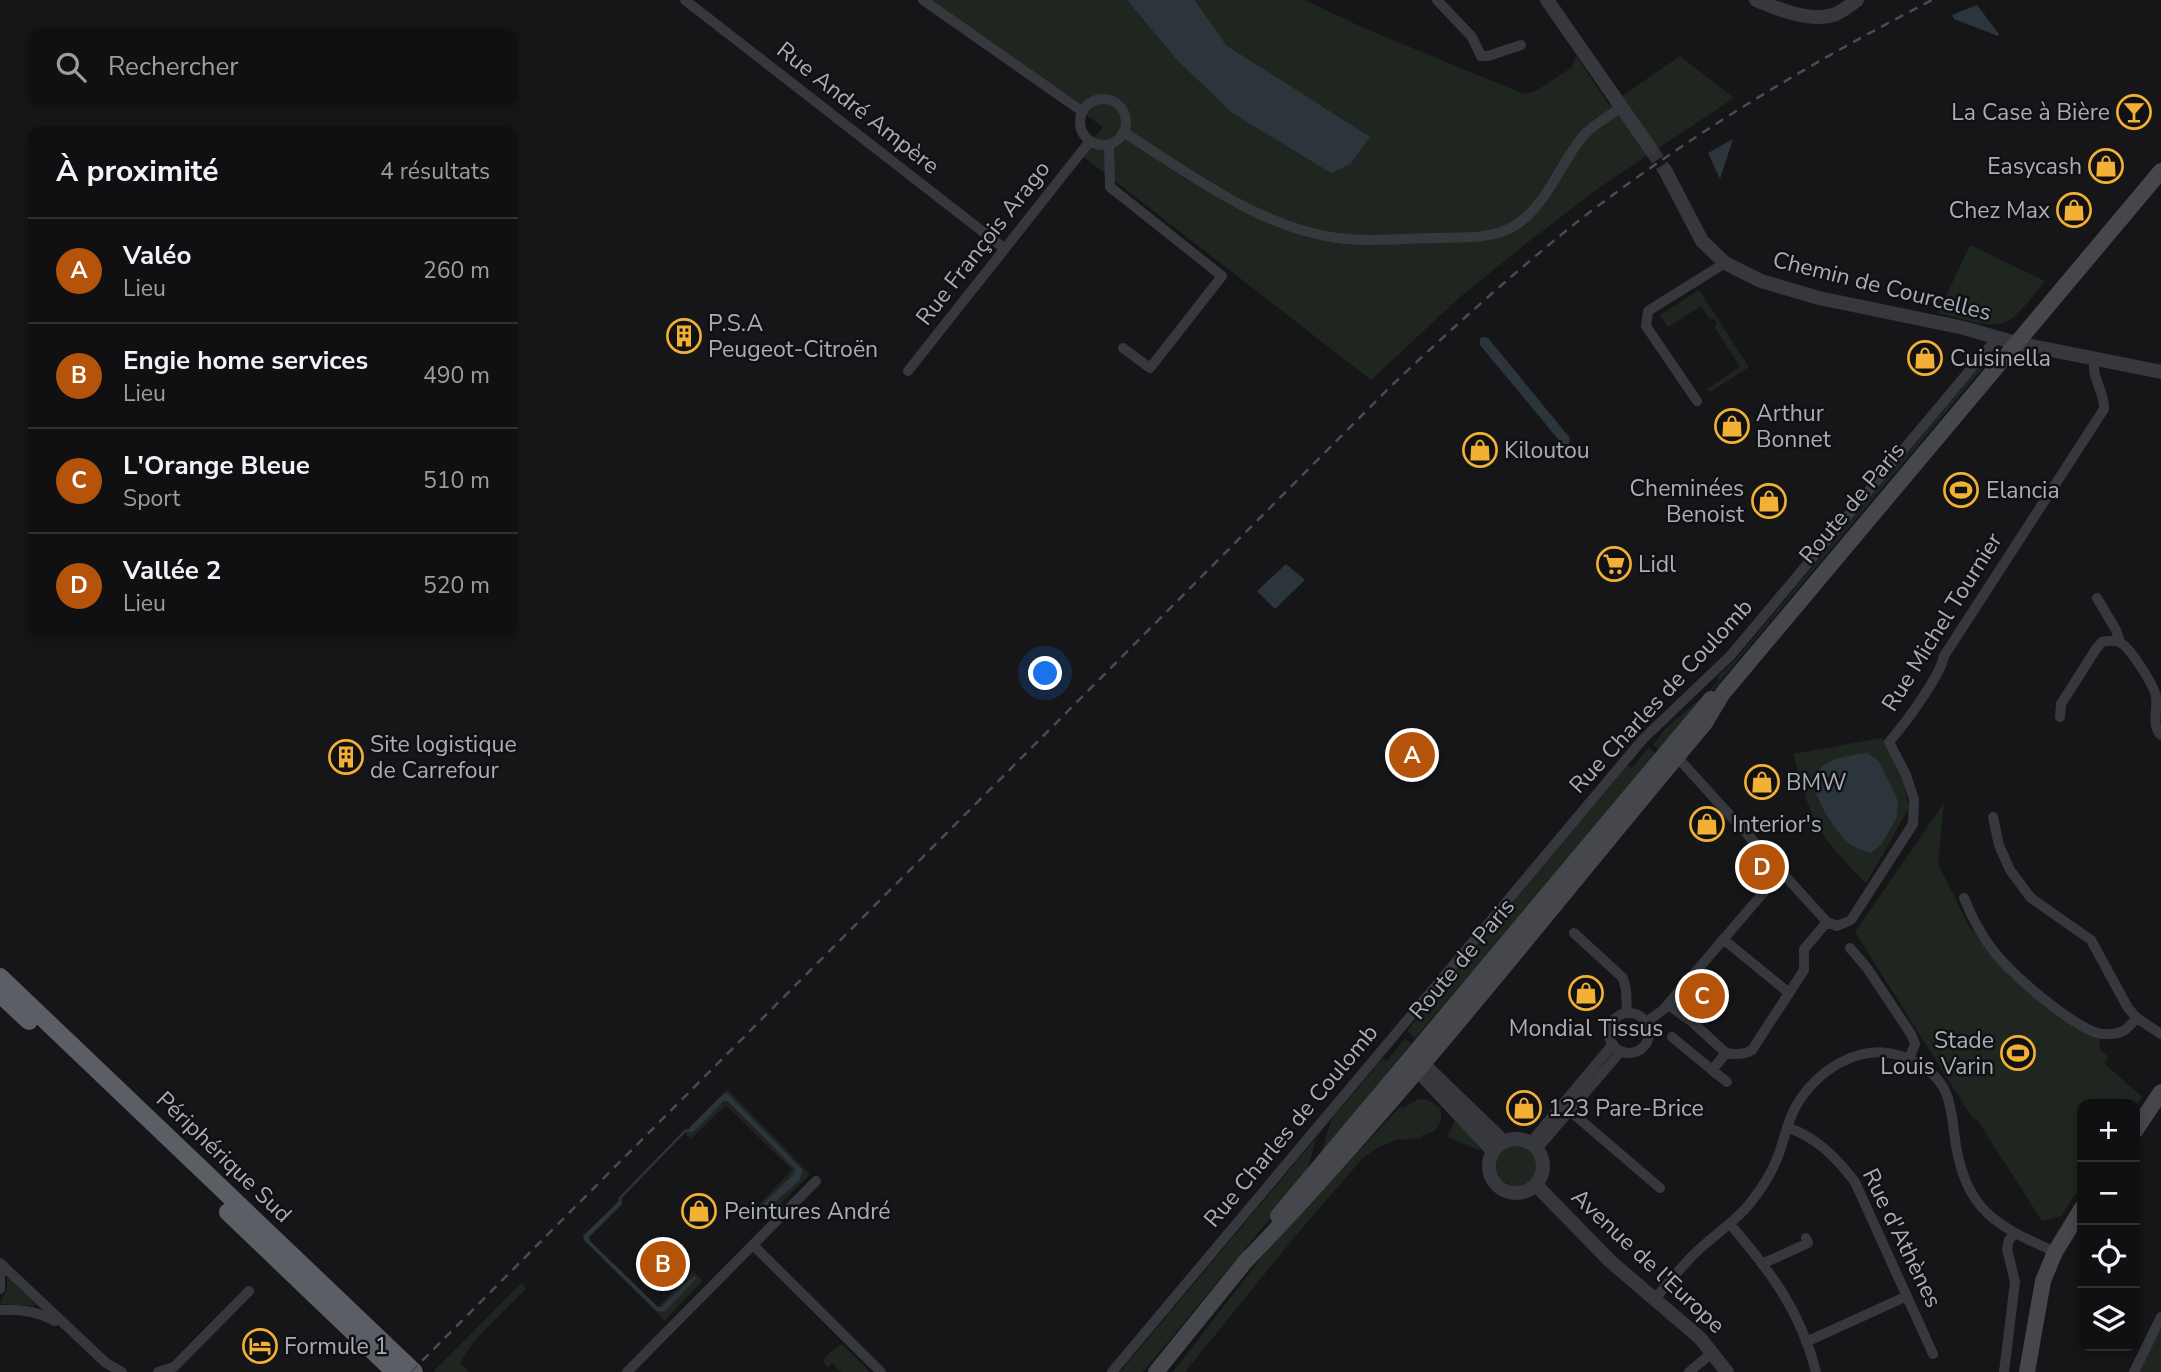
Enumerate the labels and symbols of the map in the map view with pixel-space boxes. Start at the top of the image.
street label: Rue André Ampère [770,35,946,181]
bar icon: La Case à Bière [2115,93,2153,131]
place label: La Case à Bière [1951,97,2110,128]
shop icon: Easycash [2087,147,2125,185]
place label: Easycash [1987,151,2082,182]
street label: Rue François Arago [909,154,1057,332]
shop icon: Chez Max [2055,191,2093,229]
place label: Chez Max [1949,195,2050,226]
street label: Chemin de Courcelles [1769,244,1995,328]
place label: P.S.A Peugeot-Citroën [708,308,878,365]
building icon: P.S.A Peugeot-Citroën [665,317,703,355]
shop icon: Cuisinella [1906,339,1944,377]
place label: Cuisinella [1950,343,2051,374]
place label: Arthur Bonnet [1756,398,1832,455]
shop icon: Arthur Bonnet [1713,407,1751,445]
shop icon: Kiloutou [1461,431,1499,469]
place label: Kiloutou [1504,435,1590,466]
street label: Route de Paris [1792,436,1912,570]
sports icon: Elancia [1942,471,1980,509]
place label: Cheminées Benoist [1630,473,1745,530]
place label: Elancia [1986,475,2060,506]
shop icon: Cheminées Benoist [1750,482,1788,520]
street label: Rue Michel Tournier [1875,526,2010,717]
supermarket icon: Lidl [1595,545,1633,583]
place label: Lidl [1638,549,1676,580]
street label: Rue Charles de Coulomb [1562,592,1760,800]
your location [1028,656,1062,690]
place label: Site logistique de Carrefour [370,729,517,786]
pin: A [1389,729,1435,781]
building icon: Site logistique de Carrefour [327,738,365,776]
shop icon: BMW [1743,763,1781,801]
place label: BMW [1786,767,1847,798]
shop icon: Interior's [1688,805,1726,843]
place label: Interior's [1732,809,1822,840]
pin: D [1739,841,1785,893]
street label: Route de Paris [1402,892,1522,1026]
pin: C [1679,970,1725,1022]
shop icon: Mondial Tissus [1567,974,1605,1012]
place label: Mondial Tissus [1509,1013,1663,1044]
street label: Rue Charles de Coulomb [1197,1018,1385,1234]
place label: Stade Louis Varin [1880,1025,1994,1082]
sports icon: Stade Louis Varin [1999,1034,2037,1072]
street label: Périphérique Sud [150,1084,298,1230]
shop icon: 123 Pare-Brice [1505,1089,1543,1127]
place label: 123 Pare-Brice [1548,1093,1704,1124]
street label: Rue d'Athènes [1855,1163,1949,1313]
street label: Avenue de l'Europe [1564,1182,1732,1340]
shop icon: Peintures André [680,1192,718,1230]
place label: Peintures André [724,1196,891,1227]
pin: B [640,1238,686,1290]
hotel icon: Formule 1 [241,1327,279,1365]
place label: Formule 1 [284,1331,388,1362]

